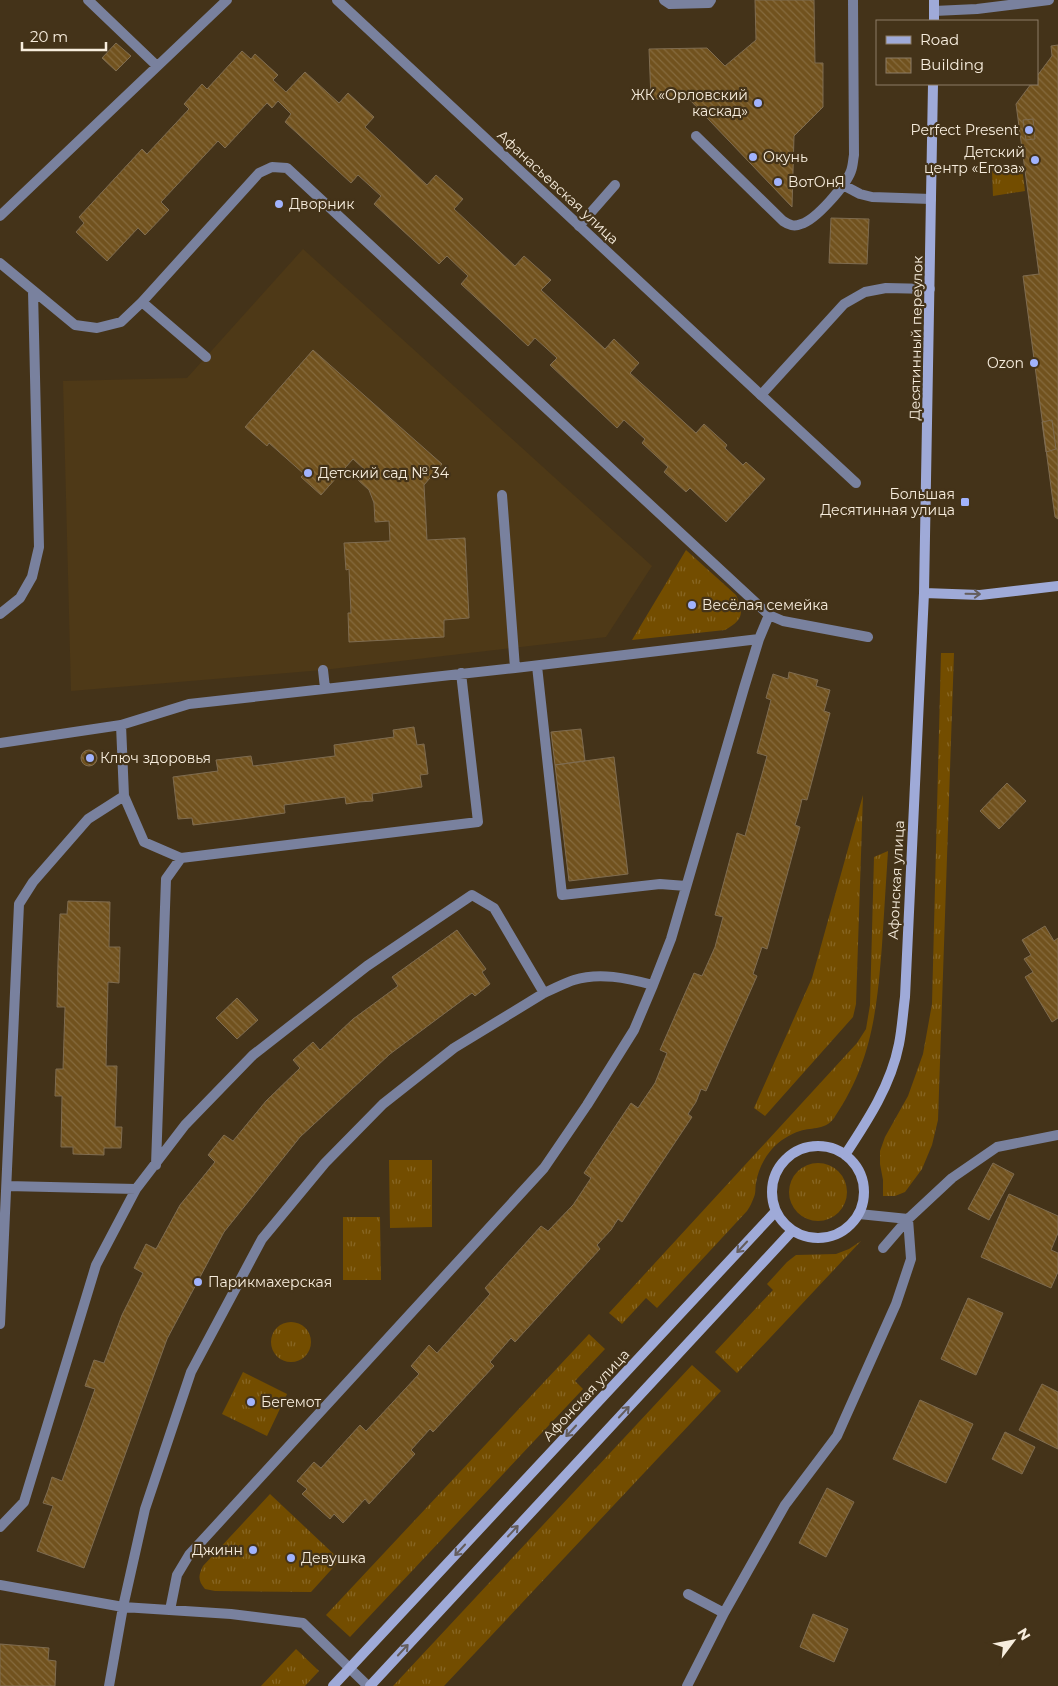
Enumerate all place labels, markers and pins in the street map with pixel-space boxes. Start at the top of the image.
place label: ЖК «Орловский каскад» [631,86,748,120]
marker: ЖК «Орловский каскад» [752,97,764,109]
place label: Perfect Present [911,121,1019,139]
marker: Perfect Present [1023,124,1035,136]
place label: Детский центр «Егоза» [924,143,1025,177]
place label: Окунь [763,148,808,166]
marker: Окунь [747,151,759,163]
marker: Детский центр «Егоза» [1029,154,1041,166]
place label: ВотОнЯ [788,173,845,191]
marker: ВотОнЯ [772,176,784,188]
place label: Дворник [289,195,354,213]
marker: Дворник [273,198,285,210]
place label: Ozon [987,354,1024,372]
marker: Ozon [1028,357,1040,369]
place label: Детский сад № 34 [318,464,450,482]
marker: Детский сад № 34 [302,467,314,479]
place label: Большая Десятинная улица [820,485,955,519]
marker: Большая Десятинная улица [959,496,971,508]
place label: Весёлая семейка [702,596,828,614]
marker: Весёлая семейка [686,599,698,611]
place label: Ключ здоровья [100,749,211,767]
marker: Ключ здоровья [84,752,96,764]
place label: Парикмахерская [208,1273,332,1291]
marker: Парикмахерская [192,1276,204,1288]
place label: Бегемот [261,1393,321,1411]
marker: Бегемот [245,1396,257,1408]
place label: Джинн [192,1541,243,1559]
marker: Джинн [247,1544,259,1556]
place label: Девушка [301,1549,366,1567]
marker: Девушка [285,1552,297,1564]

